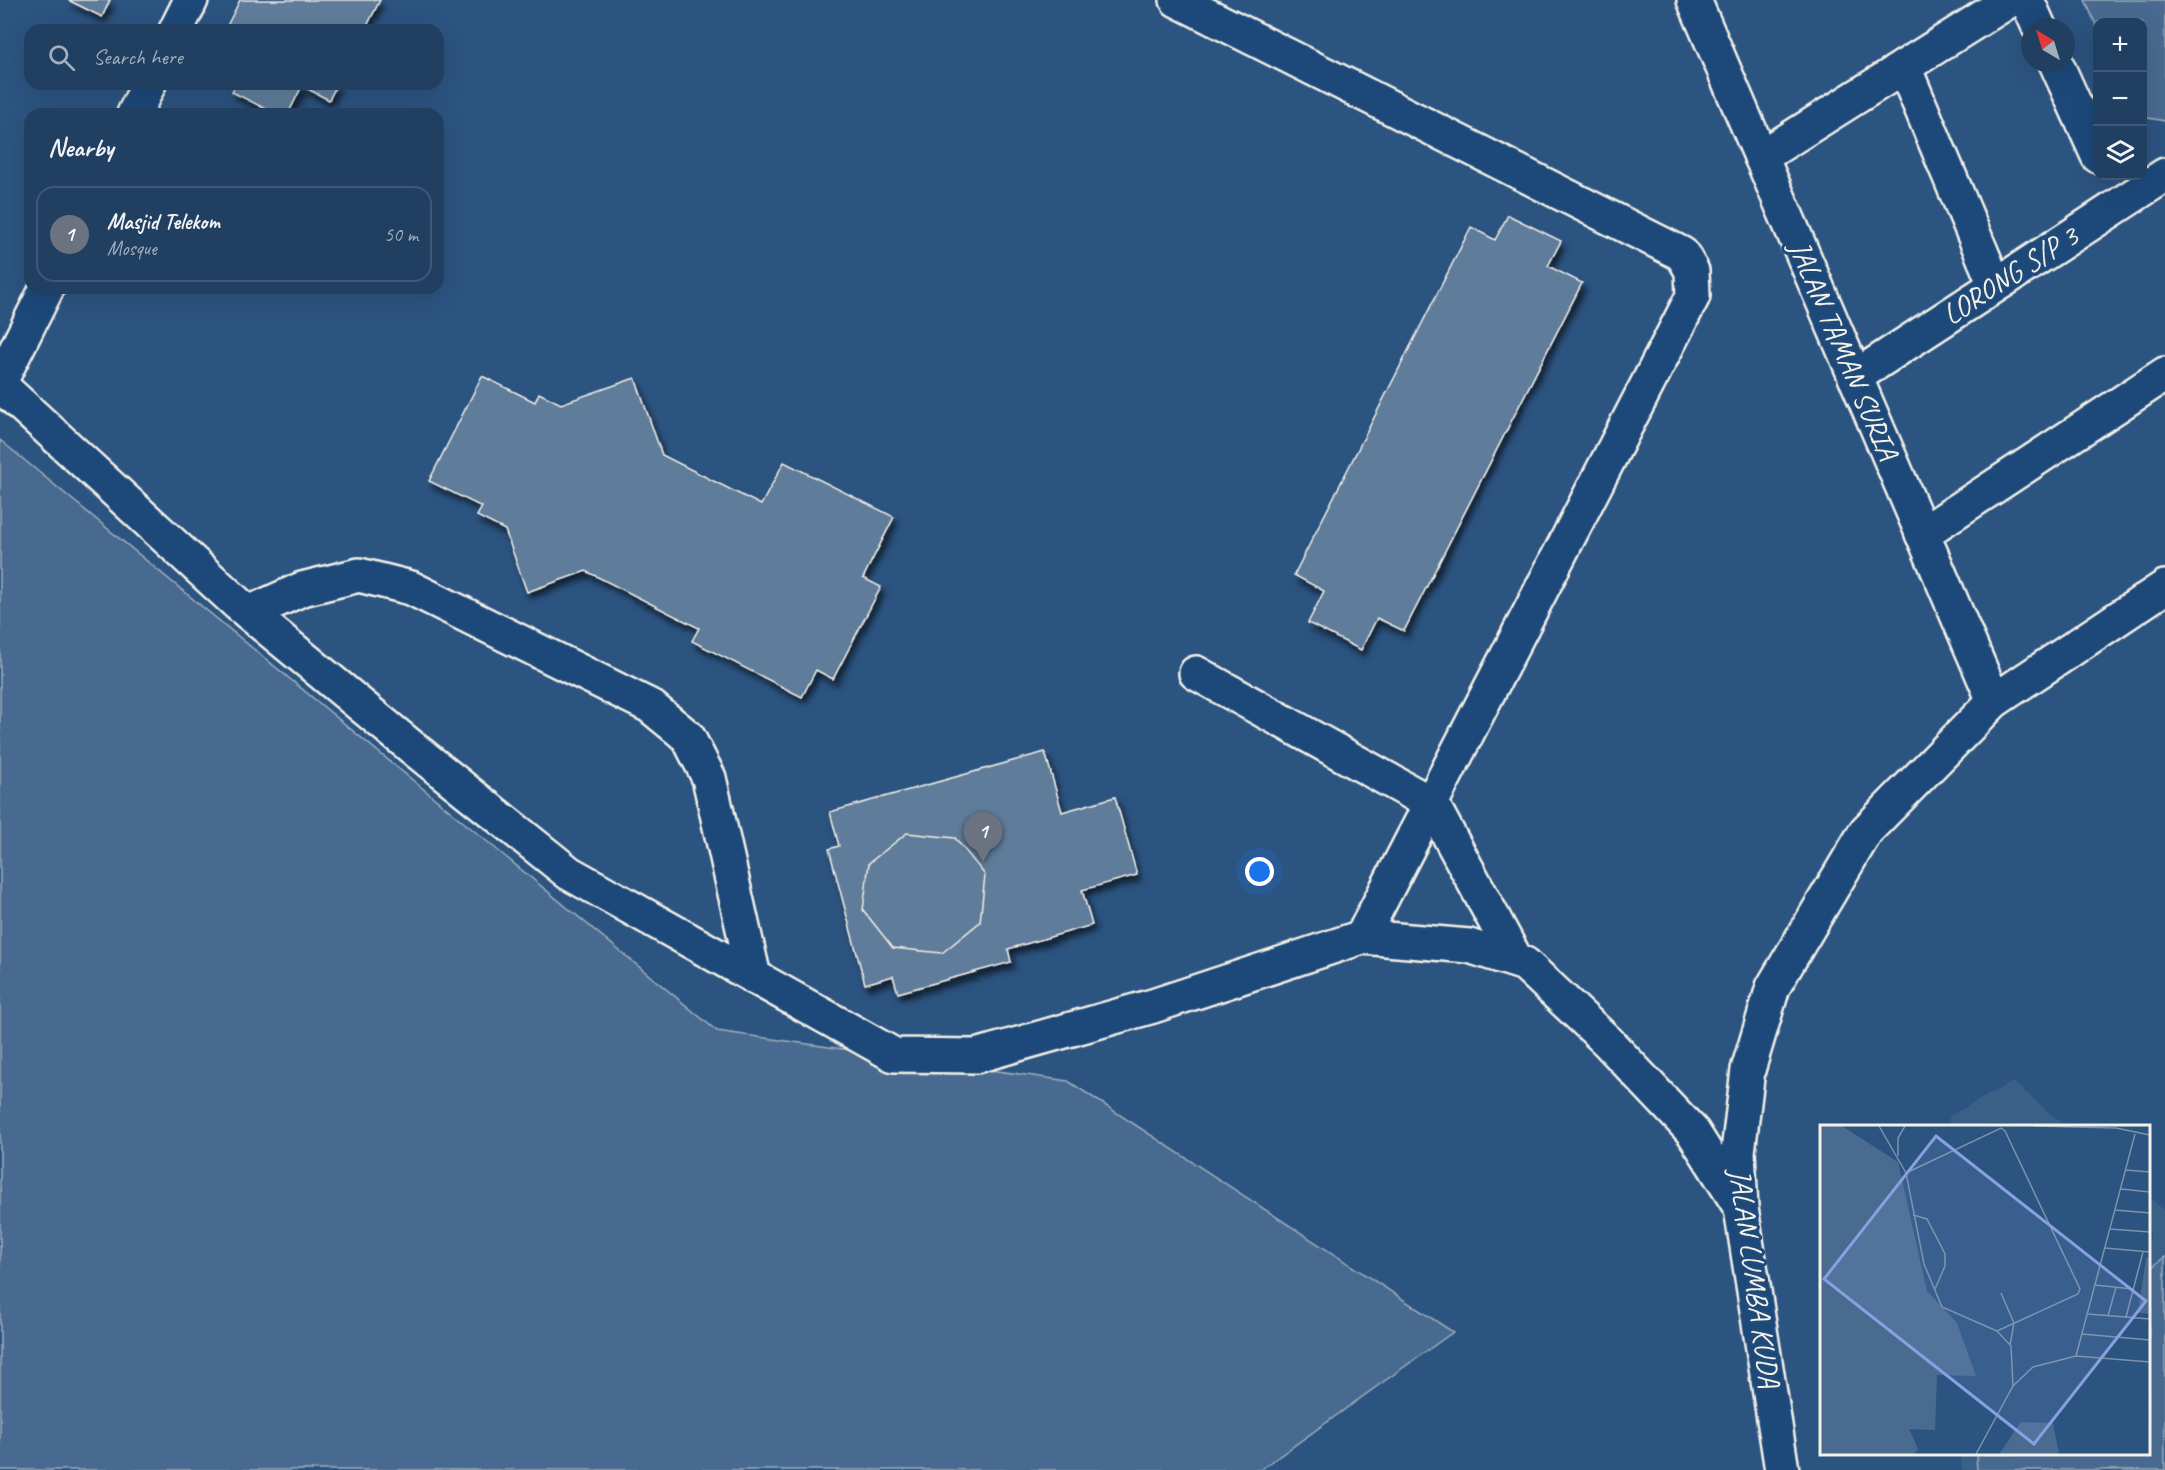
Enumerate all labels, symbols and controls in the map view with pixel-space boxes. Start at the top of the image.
north arrow [2021,18,2075,72]
map controls [2093,18,2147,180]
button: + [2093,18,2147,72]
search box [24,24,444,90]
icon: search [45,41,78,74]
text: Search here [93,43,183,71]
button: − [2093,72,2147,126]
button: layers [2093,126,2147,180]
text: Nearby [48,131,113,164]
text: Masjid Telekom [107,208,220,236]
street label: LORONG S/P 3 [1935,216,2087,333]
text: 1 [65,222,74,247]
text: 50 m [384,222,418,247]
street label: JALAN TAMAN SURIA [1780,233,1908,467]
text: Mosque [107,236,157,261]
pin: 1 [964,812,1002,862]
your location [1245,857,1274,886]
inset map [1820,1125,2150,1455]
street label: JALAN LUMBA KUDA [1721,1164,1789,1391]

